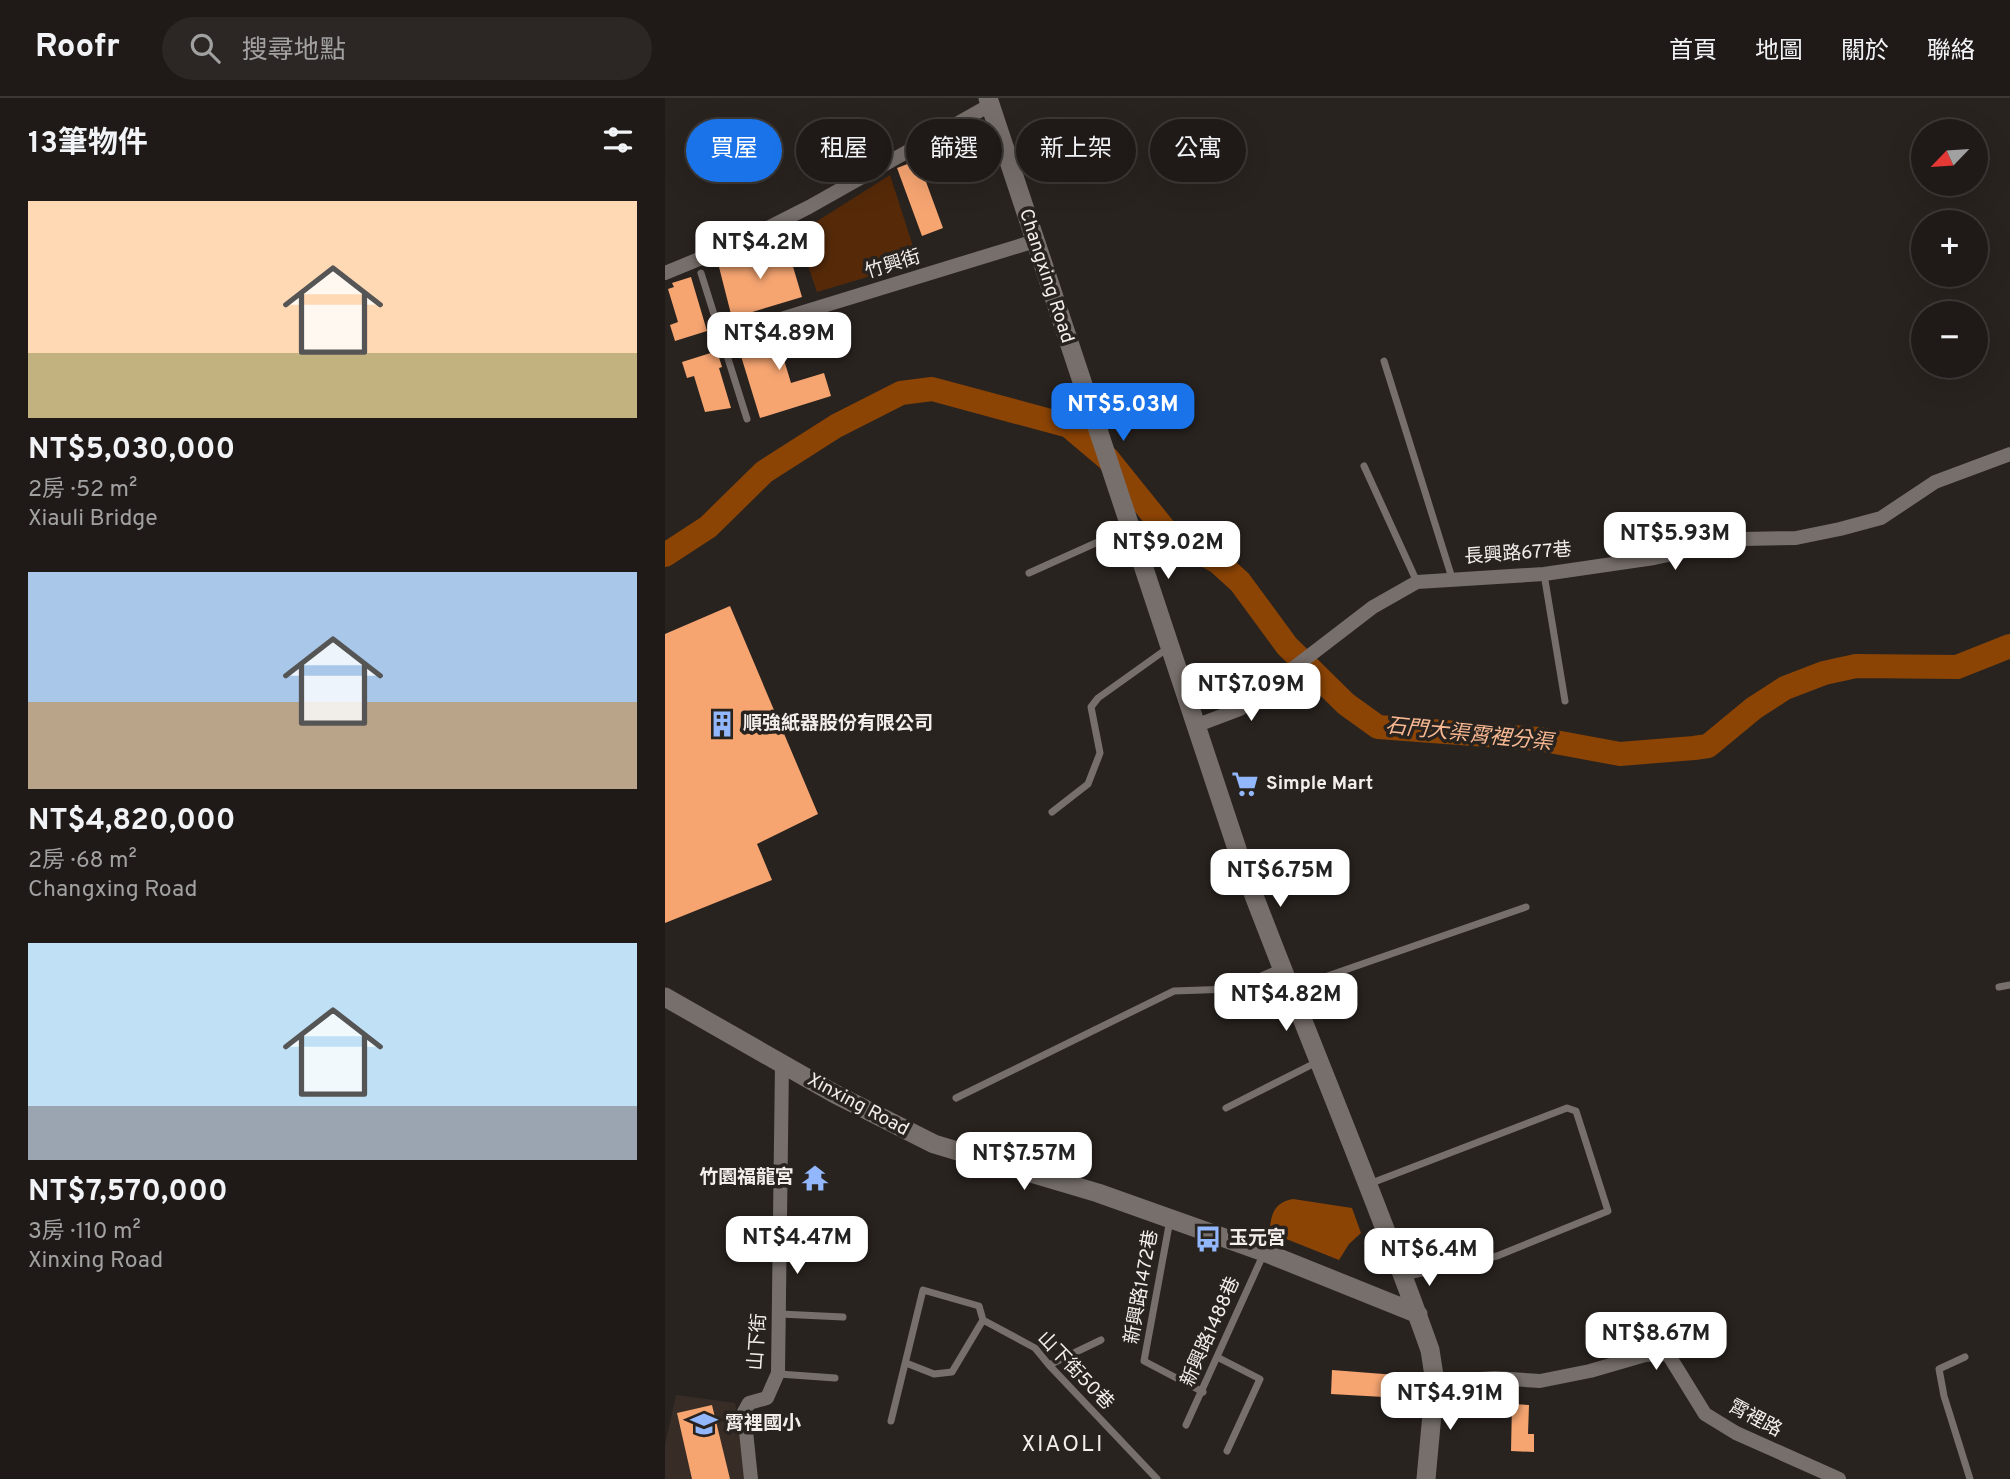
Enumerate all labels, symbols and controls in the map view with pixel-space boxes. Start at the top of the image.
search box [162,17,652,80]
text: Roofr [35,27,120,69]
icon: search [186,29,224,67]
text: 搜尋地點 [242,35,346,68]
text: 首頁 [1669,37,1717,67]
text: 地圖 [1755,37,1803,67]
text: 關於 [1841,37,1889,67]
text: 聯絡 [1927,37,1975,67]
chip: 買屋 [686,119,782,182]
chip: 租屋 [796,119,892,182]
chip: 篩選 [906,119,1002,182]
chip: 新上架 [1016,119,1136,182]
chip: 公寓 [1150,119,1246,182]
north arrow [1911,119,1988,196]
map controls [1911,119,1988,378]
icon: filters [599,121,637,159]
text: 13筆物件 [28,126,148,163]
street label: Changxing Road [1013,206,1079,346]
button: + [1911,210,1988,287]
pin: NT$4.2M [695,222,825,281]
text: NT$4.2M [711,229,809,258]
street label: 竹興街 [862,245,924,285]
icon: home [270,247,396,373]
button: − [1911,301,1988,378]
pin: NT$4.89M [707,313,851,372]
text: NT$4.89M [723,320,835,349]
pin: NT$5.03M [1051,384,1195,443]
text: NT$5.03M [1067,391,1179,420]
text: NT$5,030,000 [28,432,235,469]
text: 2房 · 52 m² [28,476,137,505]
text: Xiauli Bridge [28,505,158,534]
pin: NT$5.93M [1603,512,1747,572]
text: NT$5.93M [1620,520,1730,549]
pin: NT$9.02M [1096,522,1240,581]
text: NT$9.02M [1112,529,1224,558]
street label: 長興路677巷 [1464,538,1572,570]
icon: home [270,618,396,744]
pin: NT$7.09M [1179,664,1323,723]
text: NT$7.09M [1197,671,1305,700]
building icon: 順強紙器股份有限公司 [707,709,737,739]
place label: 順強紙器股份有限公司 [743,712,933,736]
water label: 石門大渠霄裡分渠 [1384,713,1557,758]
supermarket icon: Simple Mart [1230,769,1260,799]
place label: Simple Mart [1266,772,1373,796]
text: NT$4,820,000 [28,803,236,840]
text: 2房 · 68 m² [28,847,137,876]
pin: NT$6.75M [1208,850,1352,909]
text: NT$6.75M [1227,857,1333,886]
text: Changxing Road [28,876,197,905]
pin: NT$4.82M [1214,974,1358,1033]
text: NT$4.82M [1230,981,1342,1010]
icon: home [270,989,396,1115]
street label: Xinxing Road [803,1068,913,1142]
pin: NT$7.57M [952,1132,1096,1192]
text: NT$7.57M [972,1140,1076,1169]
temple icon: 竹園福龍宮 [800,1163,830,1193]
place label: 竹園福龍宮 [699,1166,794,1190]
text: NT$7,570,000 [28,1174,228,1211]
pin: NT$4.47M [725,1216,869,1276]
text: 3房 · 110 m² [28,1218,141,1247]
text: NT$4.47M [742,1224,852,1253]
bus stop icon: 玉元宮 [1193,1224,1223,1254]
place label: 玉元宮 [1229,1227,1286,1251]
street label: 新興路1472巷 [1120,1228,1164,1346]
pin: NT$6.4M [1364,1228,1494,1288]
text: NT$6.4M [1380,1236,1478,1265]
text: Xinxing Road [28,1247,163,1276]
street label: 新興路1488巷 [1176,1273,1246,1391]
pin: NT$8.67M [1584,1312,1728,1372]
street label: 山下街 [744,1313,772,1371]
text: NT$8.67M [1602,1320,1710,1349]
street label: 山下街50巷 [1032,1327,1118,1415]
pin: NT$4.91M [1378,1372,1522,1432]
text: NT$4.91M [1397,1380,1503,1409]
street label: 霄裡路 [1724,1395,1786,1443]
school or university icon: 霄裡國小 [689,1409,719,1439]
place label: 霄裡國小 [725,1412,801,1436]
district label: XIAOLI [1022,1431,1104,1460]

